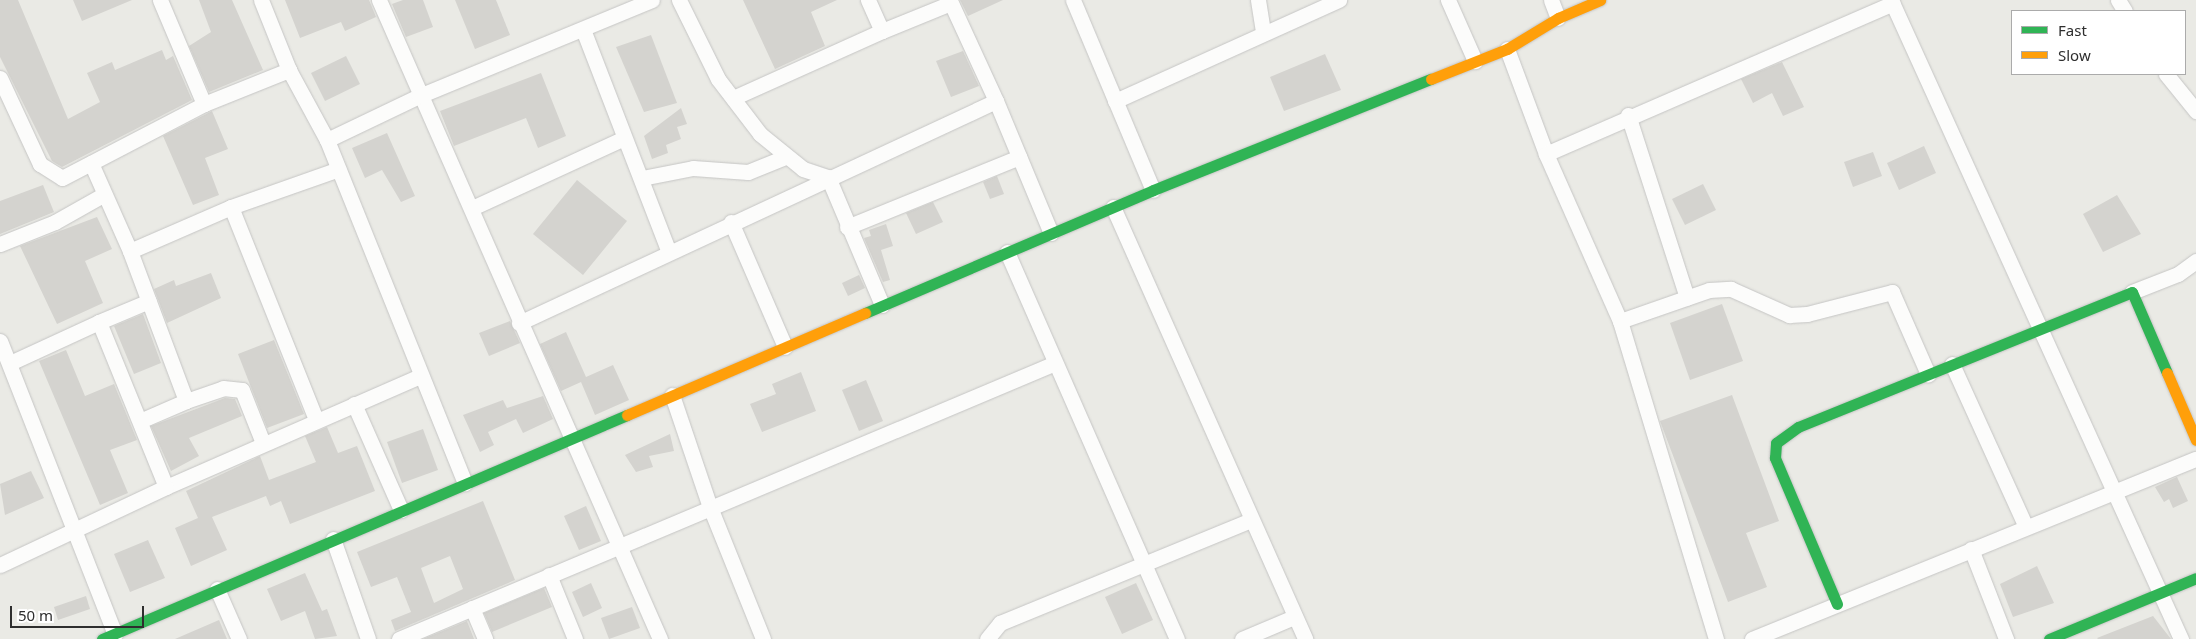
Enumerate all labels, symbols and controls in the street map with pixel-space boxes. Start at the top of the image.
legend [2011,10,2186,75]
text: Fast [2058,20,2087,40]
text: Slow [2058,45,2091,65]
scale bar [12,596,146,628]
text: 50 m [18,605,53,625]

